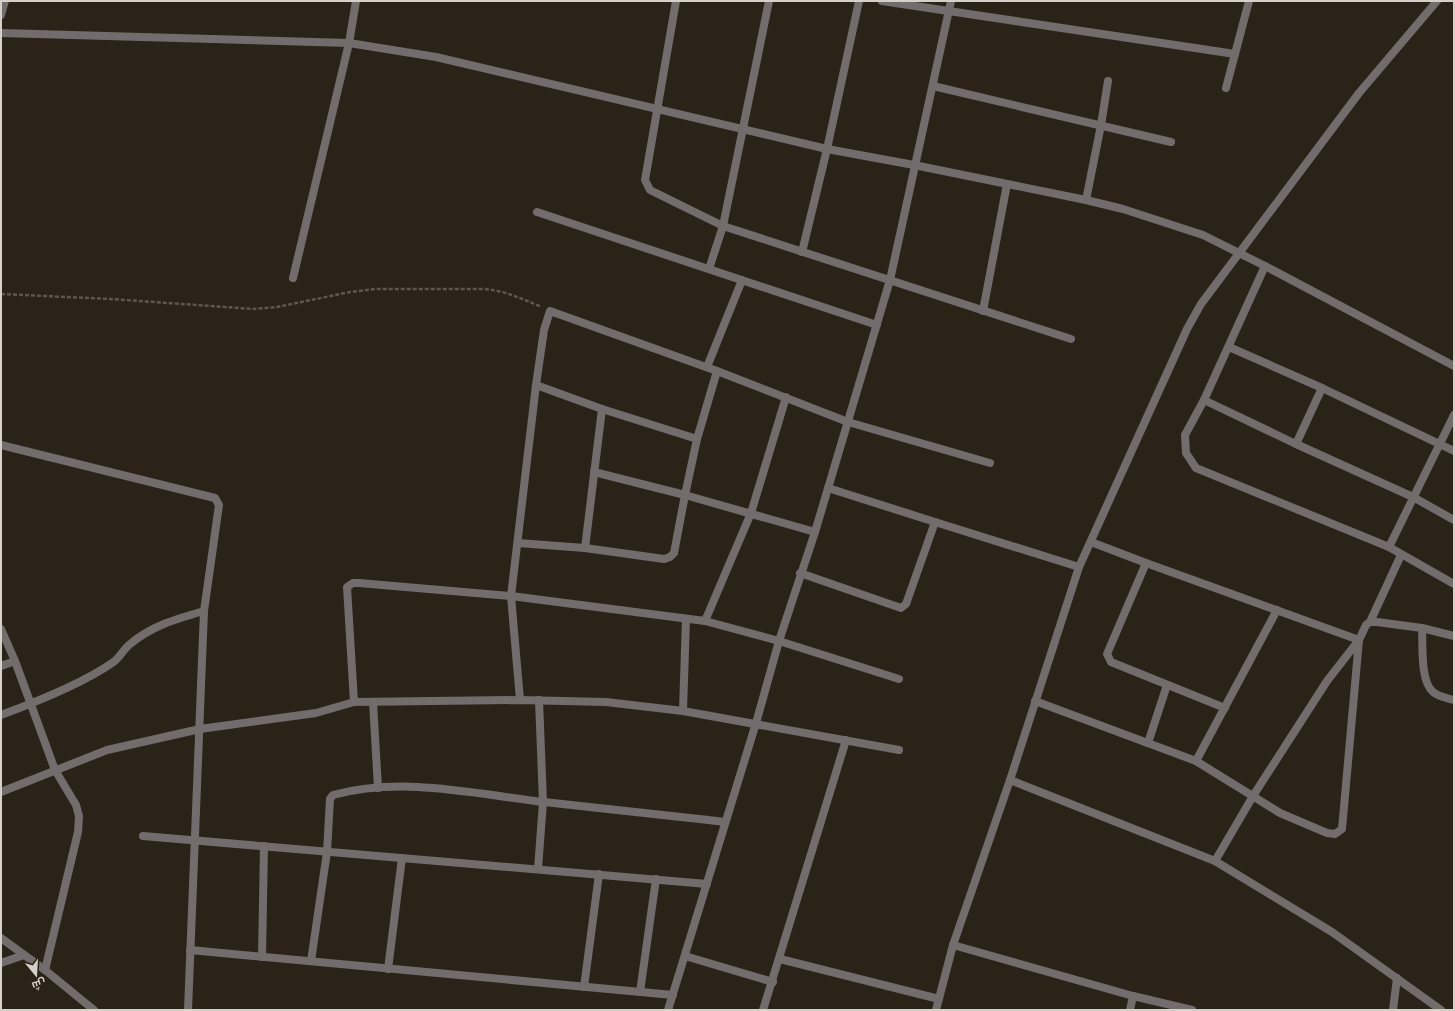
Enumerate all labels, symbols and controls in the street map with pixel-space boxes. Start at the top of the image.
north arrow [16,955,56,995]
text: ش [30,976,48,993]

